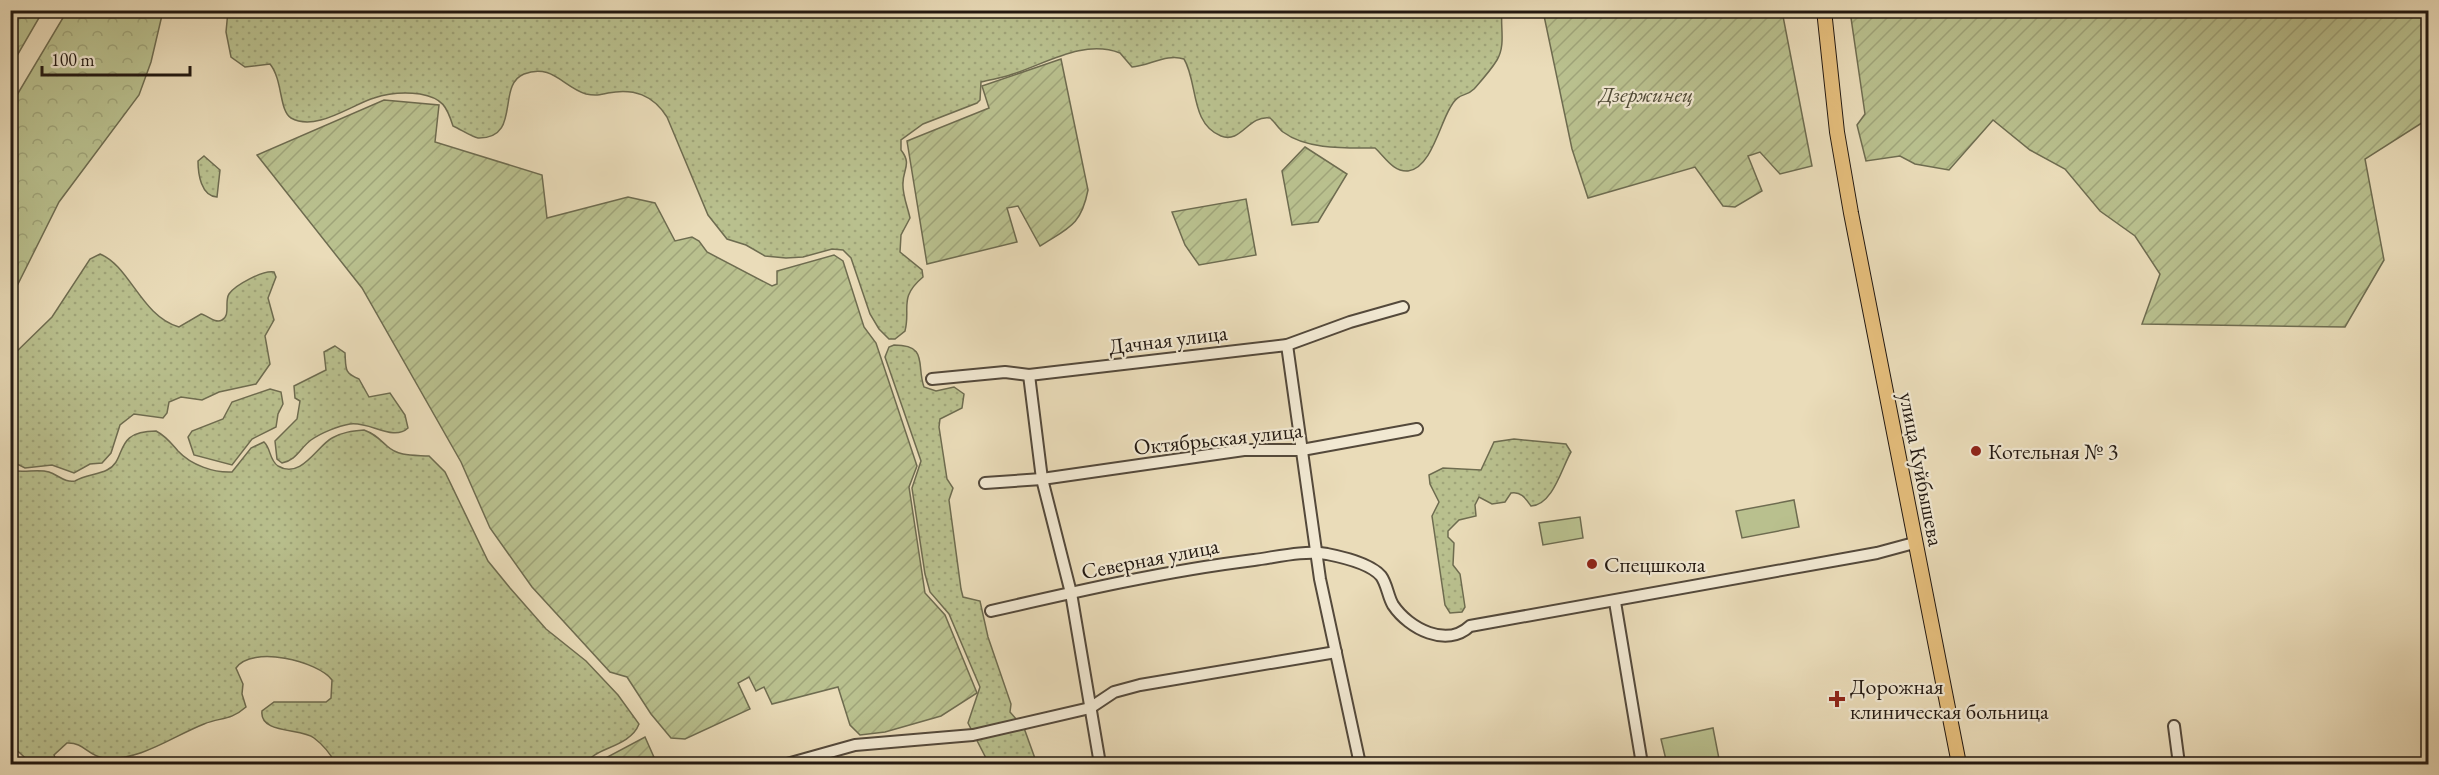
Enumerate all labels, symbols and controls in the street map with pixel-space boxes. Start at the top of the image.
scale bar [42,39,190,77]
text: 100 m [51,48,95,71]
park label: Дзержинец [1597,80,1693,109]
street label: Дачная улица [1107,318,1229,361]
street label: улица Куйбышева [1892,390,1951,549]
street label: Октябрьская улица [1132,415,1304,462]
place label: Котельная № 3 [1988,437,2118,466]
marker: Котельная № 3 [1969,444,1983,458]
street label: Северная улица [1079,531,1221,586]
place label: Спецшкола [1604,550,1706,579]
marker: Спецшкола [1585,557,1599,571]
place label: Дорожная клиническая больница [1850,672,2049,726]
marker: Дорожная клиническая больница [1828,690,1846,708]

